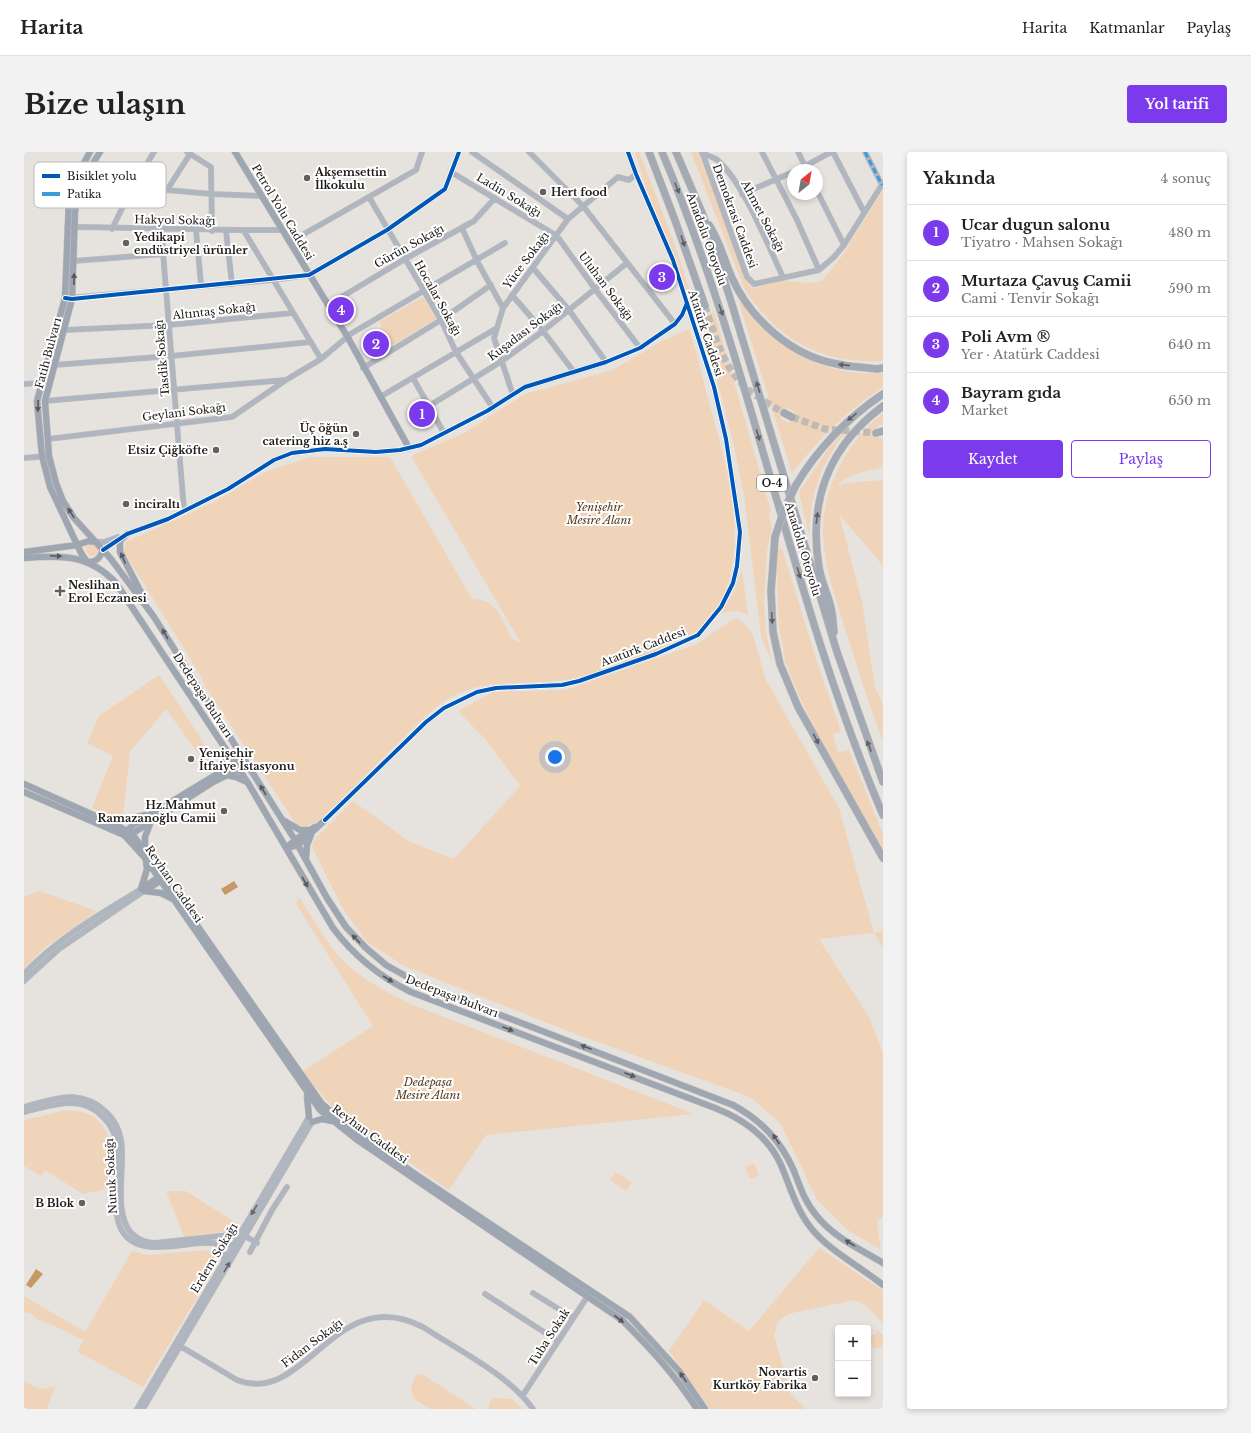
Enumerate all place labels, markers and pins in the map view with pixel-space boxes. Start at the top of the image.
place label: Akşemsettin İlkokulu [314,165,387,192]
marker: Akşemsettin İlkokulu [302,173,312,183]
place label: Hert food [551,185,607,199]
marker: Hert food [538,187,548,197]
place label: Yedikapi endüstriyel ürünler [133,230,248,257]
marker: Yedikapi endüstriyel ürünler [121,238,131,248]
pin: 3 [649,262,675,292]
pin: 4 [328,295,354,325]
pin: 2 [363,329,389,359]
pin: 1 [409,399,435,429]
place label: Üç öğün catering hiz a.ş [263,420,348,448]
marker: Üç öğün catering hiz a.ş [351,429,361,439]
place label: Etsiz Çiğköfte [128,443,209,457]
marker: Etsiz Çiğköfte [211,445,221,455]
place label: inciraltı [134,497,180,511]
marker: inciraltı [121,499,131,509]
place label: Neslihan Erol Eczanesi [68,578,147,605]
marker: Neslihan Erol Eczanesi [55,586,65,596]
place label: Yenişehir İtfaiye İstasyonu [198,746,295,773]
marker: Yenişehir İtfaiye İstasyonu [186,754,196,764]
place label: Hz.Mahmut Ramazanoğlu Camii [98,798,217,825]
marker: Hz.Mahmut Ramazanoğlu Camii [219,806,229,816]
place label: B Blok [35,1196,75,1210]
marker: B Blok [77,1198,87,1208]
place label: Novartis Kurtköy Fabrika [713,1365,808,1392]
marker: Novartis Kurtköy Fabrika [810,1373,820,1383]

